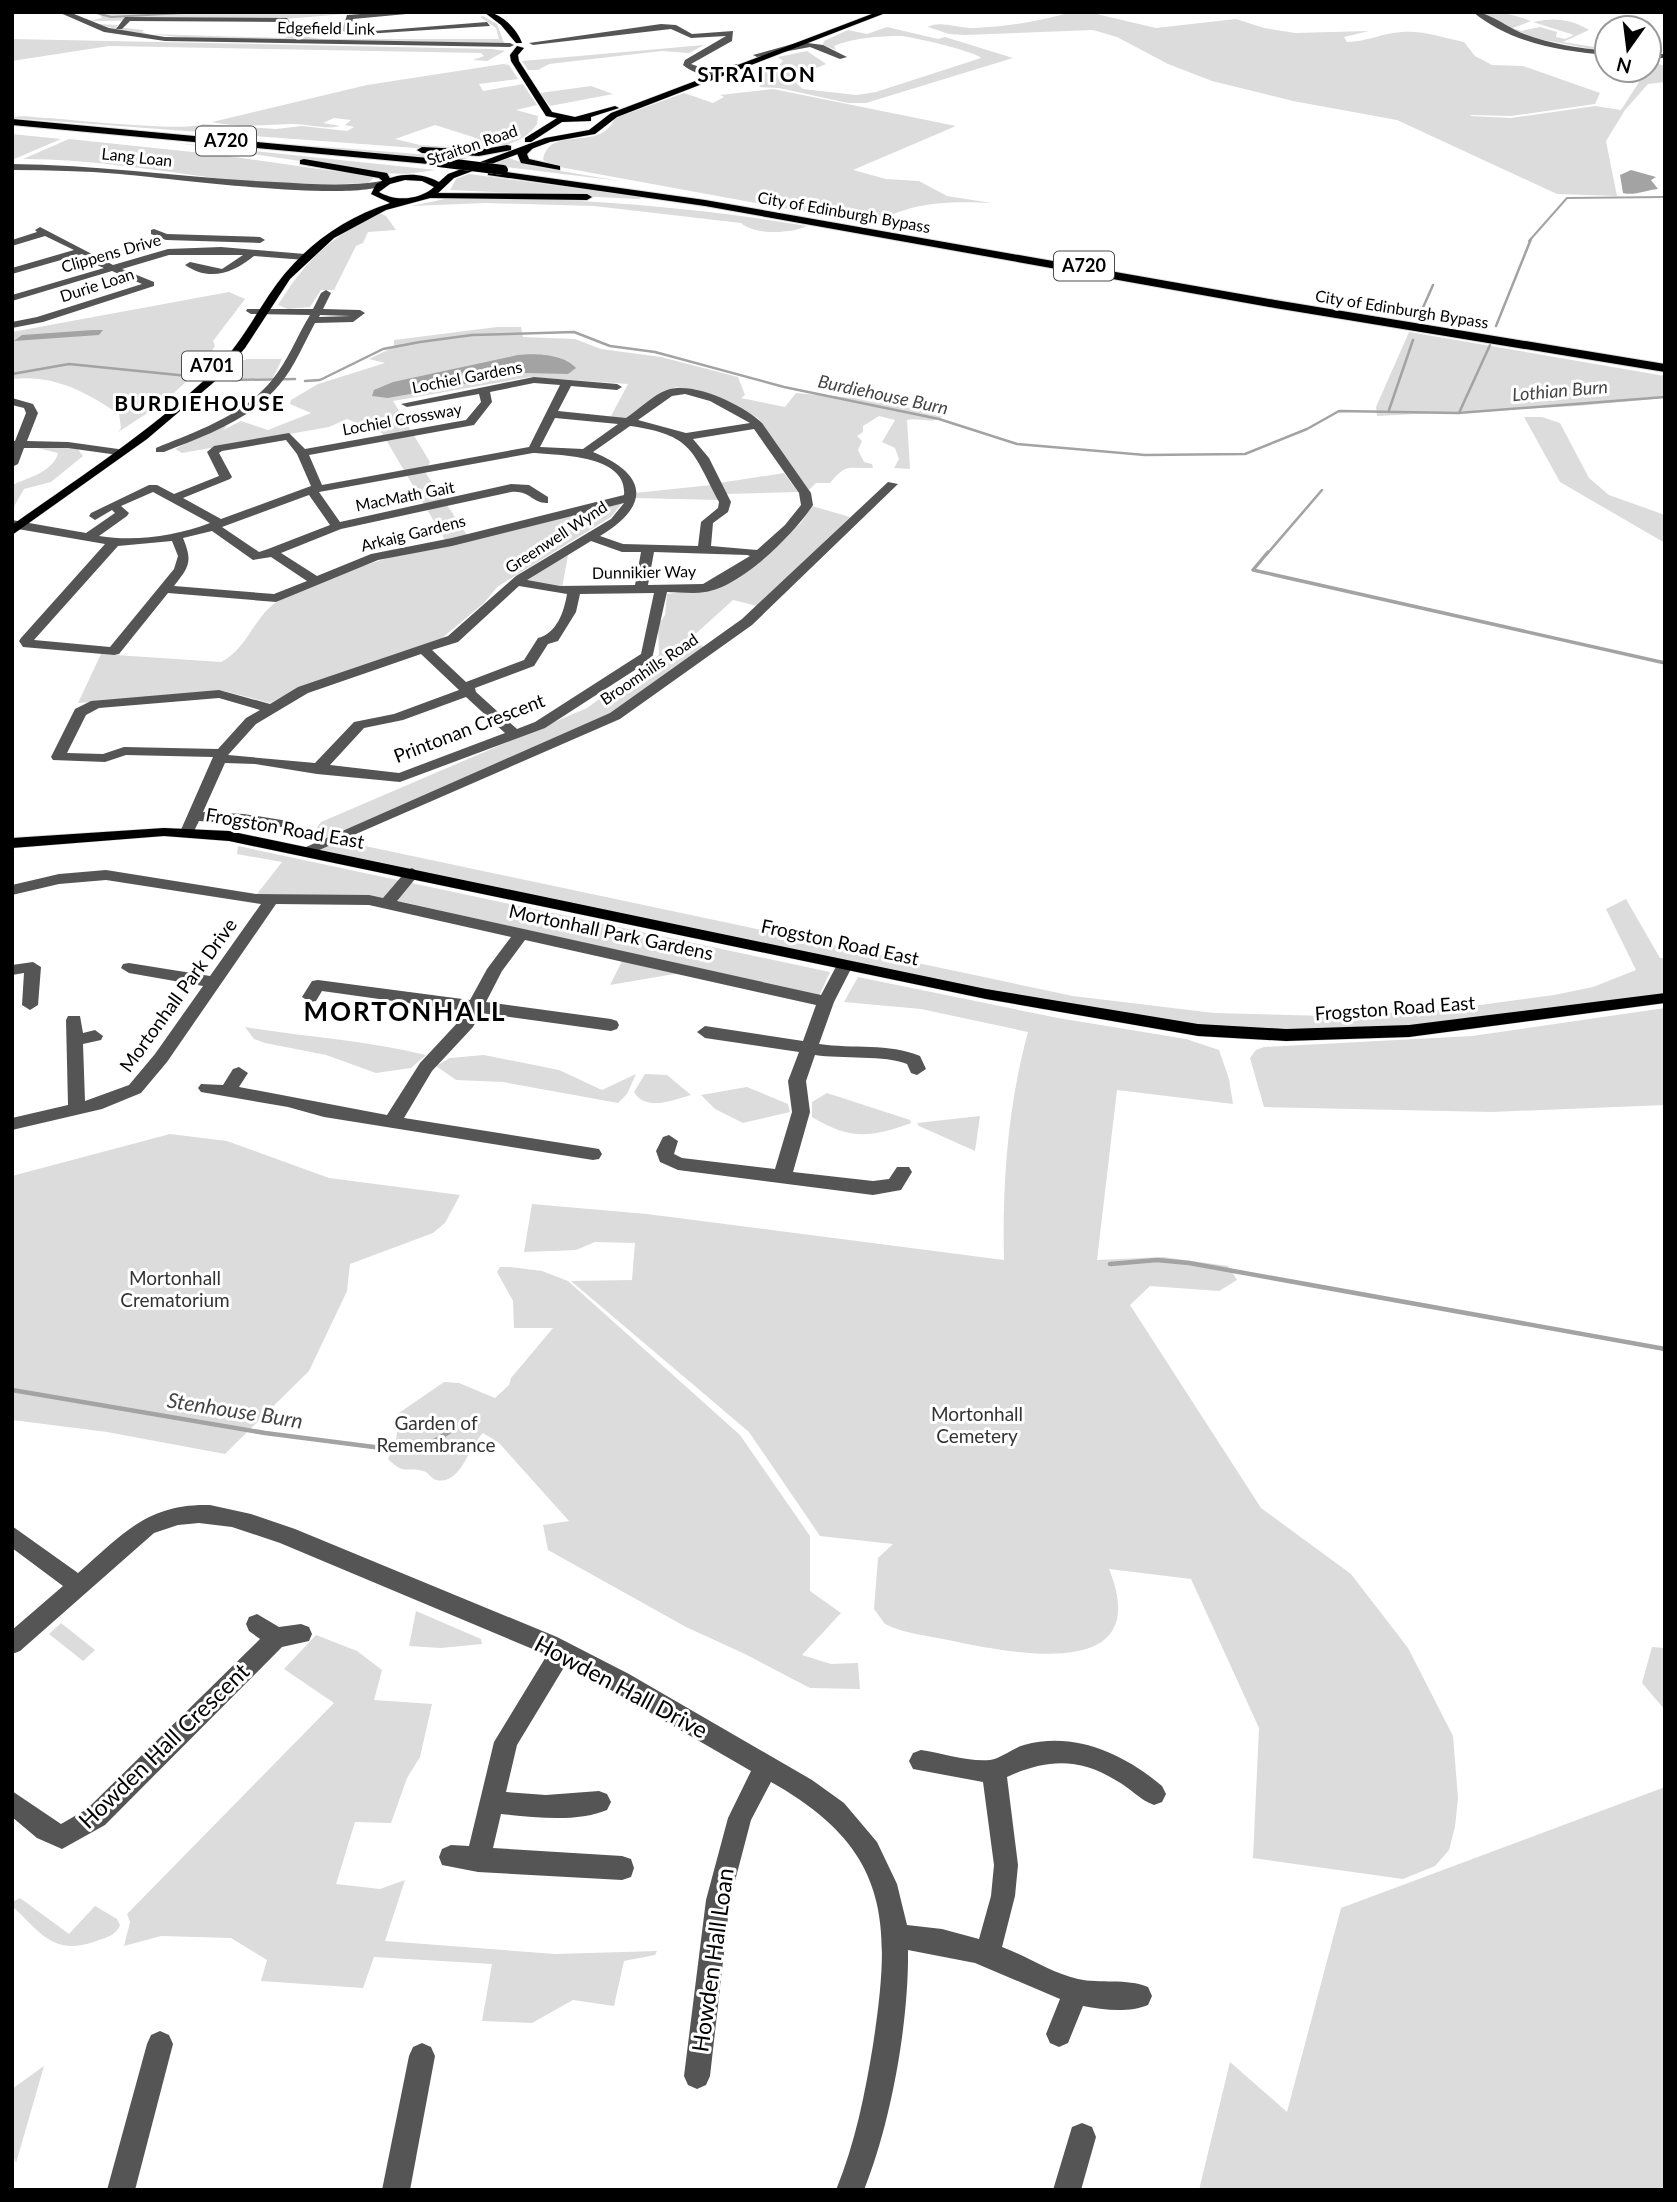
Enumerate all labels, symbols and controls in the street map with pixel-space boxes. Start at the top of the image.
north arrow [1593,14,1663,84]
street label: Edgefield Link [277,17,376,38]
text: N [1614,53,1634,79]
district label: STRAITON [697,61,817,86]
street label: Straiton Road [424,120,520,169]
road number: A720 [196,126,256,156]
street label: Lang Loan [101,143,173,170]
street label: City of Edinburgh Bypass [756,187,932,236]
street label: Clippens Drive [59,229,163,276]
road number: A720 [1054,252,1114,280]
street label: Durie Loan [57,264,136,305]
street label: City of Edinburgh Bypass [1314,285,1490,332]
road number: A701 [182,352,242,380]
street label: Lochiel Gardens [410,357,524,397]
water label: Burdiehouse Burn [816,369,950,419]
water label: Lothian Burn [1511,375,1609,405]
district label: BURDIEHOUSE [114,390,286,415]
street label: Lochiel Crossway [341,399,464,438]
street label: MacMath Gait [354,477,456,514]
street label: Greenwell Wynd [501,497,610,577]
street label: Arkaig Gardens [359,510,467,555]
street label: Dunnikier Way [592,561,697,582]
street label: Broomhills Road [596,629,701,708]
street label: Printonan Crescent [390,688,548,767]
street label: Frogston Road East [204,802,366,853]
street label: Mortonhall Park Gardens [507,899,715,964]
street label: Mortonhall Park Drive [114,913,241,1076]
street label: Frogston Road East [759,914,921,969]
street label: Frogston Road East [1314,990,1476,1025]
district label: MORTONHALL [304,995,506,1027]
park label: Mortonhall Crematorium [120,1266,230,1311]
water label: Stenhouse Burn [166,1386,305,1433]
park label: Mortonhall Cemetery [931,1402,1023,1447]
park label: Garden of Remembrance [377,1411,496,1456]
street label: Howden Hall Drive [530,1629,713,1744]
street label: Howden Hall Crescent [72,1656,255,1834]
street label: Howden Hall Loan [685,1866,739,2054]

